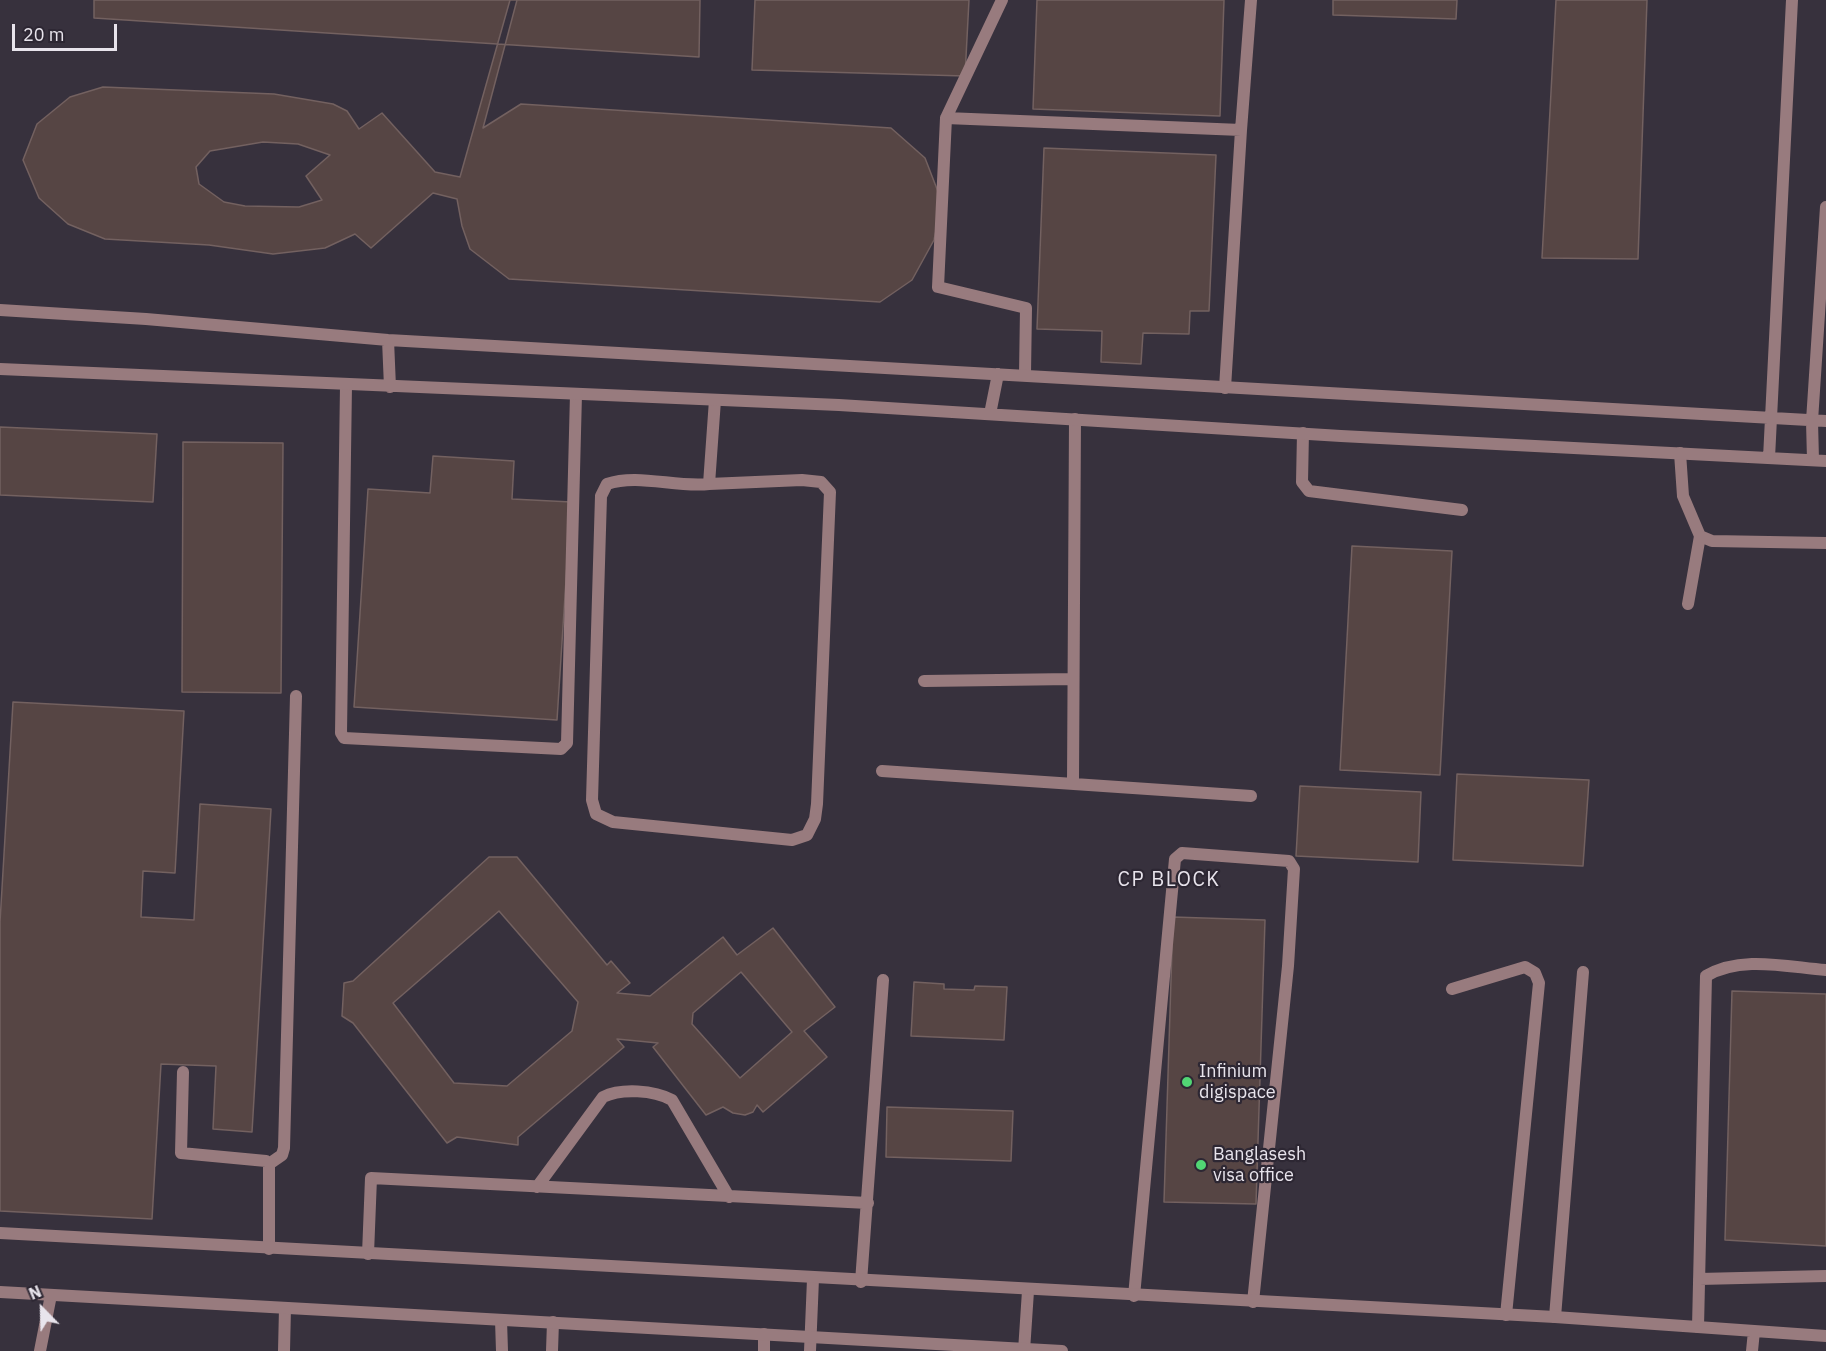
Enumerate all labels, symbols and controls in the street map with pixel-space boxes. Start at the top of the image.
scale bar [15,12,120,50]
text: 20 m [23,23,65,46]
district label: CP BLOCK [1118,868,1220,892]
place label: Infinium digispace [1199,1061,1276,1104]
marker: Infinium digispace [1180,1075,1194,1089]
place label: Banglasesh visa office [1213,1144,1306,1186]
marker: Banglasesh visa office [1194,1158,1208,1172]
north arrow [12,1279,72,1339]
text: N [26,1281,44,1304]

